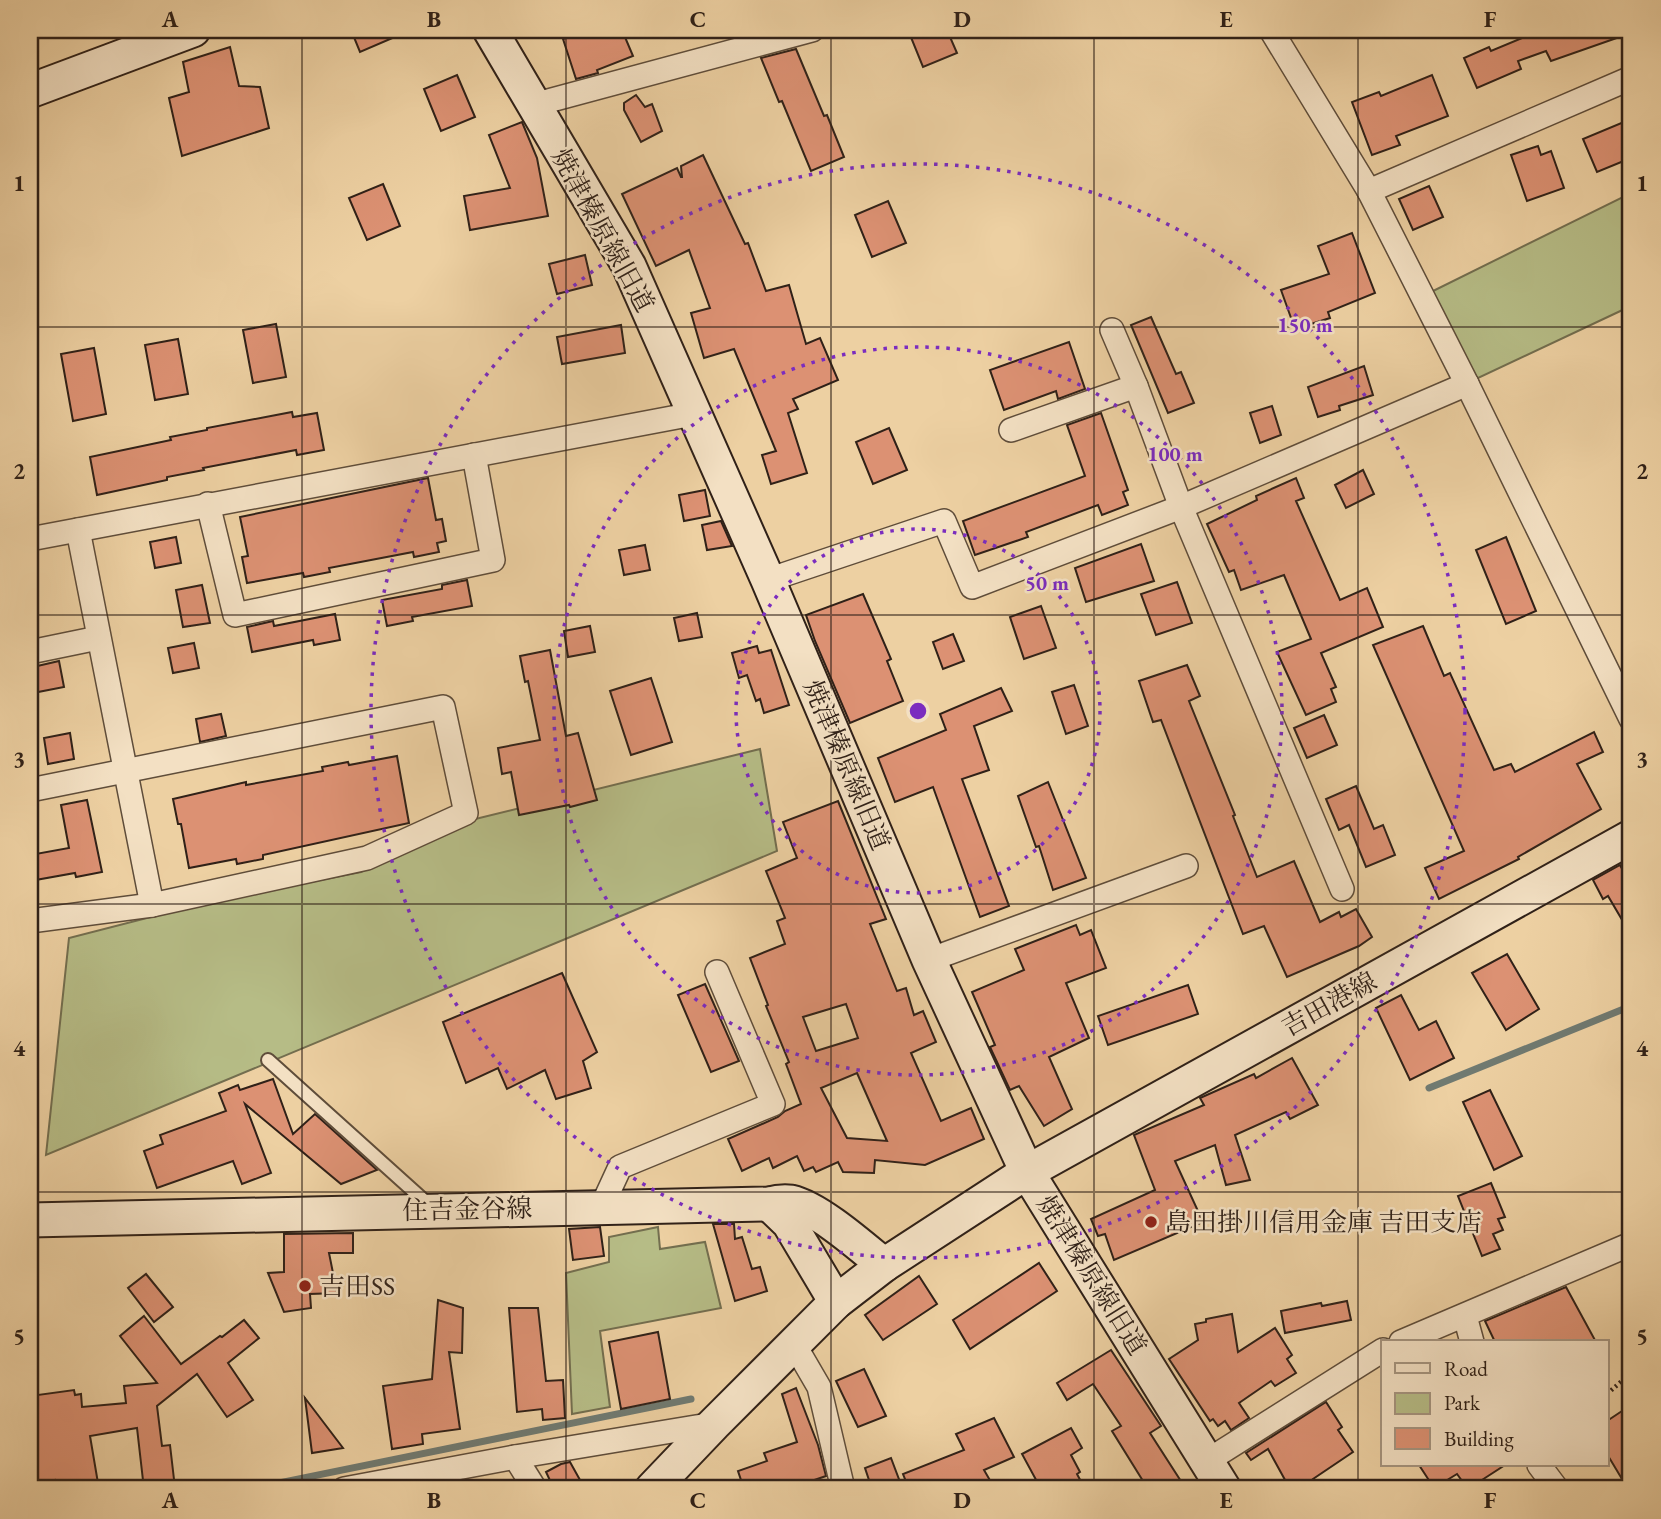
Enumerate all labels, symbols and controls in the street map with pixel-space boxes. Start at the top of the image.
text: A [161,4,179,34]
text: B [427,4,441,34]
text: C [690,4,706,34]
text: D [953,4,971,34]
text: E [1219,4,1233,34]
text: F [1484,4,1497,34]
street label: 焼津榛原線旧道 [544,142,662,318]
text: 1 [13,168,25,198]
text: 1 [1636,168,1648,198]
text: 150 m [1277,311,1333,338]
text: 100 m [1147,440,1203,467]
text: 2 [13,456,25,486]
text: 2 [1636,456,1648,486]
text: 50 m [1025,569,1069,596]
street label: 焼津榛原線旧道 [796,675,898,855]
centre of rings [906,699,930,723]
text: 3 [13,744,25,774]
text: 3 [1636,744,1648,774]
street label: 吉田港線 [1275,964,1383,1044]
text: 4 [13,1033,26,1063]
text: 4 [1636,1033,1649,1063]
street label: 焼津榛原線旧道 [1029,1189,1155,1361]
street label: 住吉金谷線 [402,1191,532,1227]
place label: 島田掛川信用金庫 吉田支店 [1165,1205,1482,1239]
marker: 島田掛川信用金庫 吉田支店 [1143,1214,1159,1230]
place label: 吉田SS [319,1269,395,1303]
marker: 吉田SS [297,1278,313,1294]
text: 5 [13,1321,25,1351]
text: 5 [1636,1321,1648,1351]
legend [1381,1340,1608,1466]
text: Road [1444,1355,1488,1382]
text: Park [1444,1389,1481,1416]
text: Building [1444,1425,1514,1452]
text: A [161,1485,179,1515]
text: B [427,1485,441,1515]
text: C [690,1485,706,1515]
text: D [953,1485,971,1515]
text: E [1219,1485,1233,1515]
text: F [1484,1485,1497,1515]

